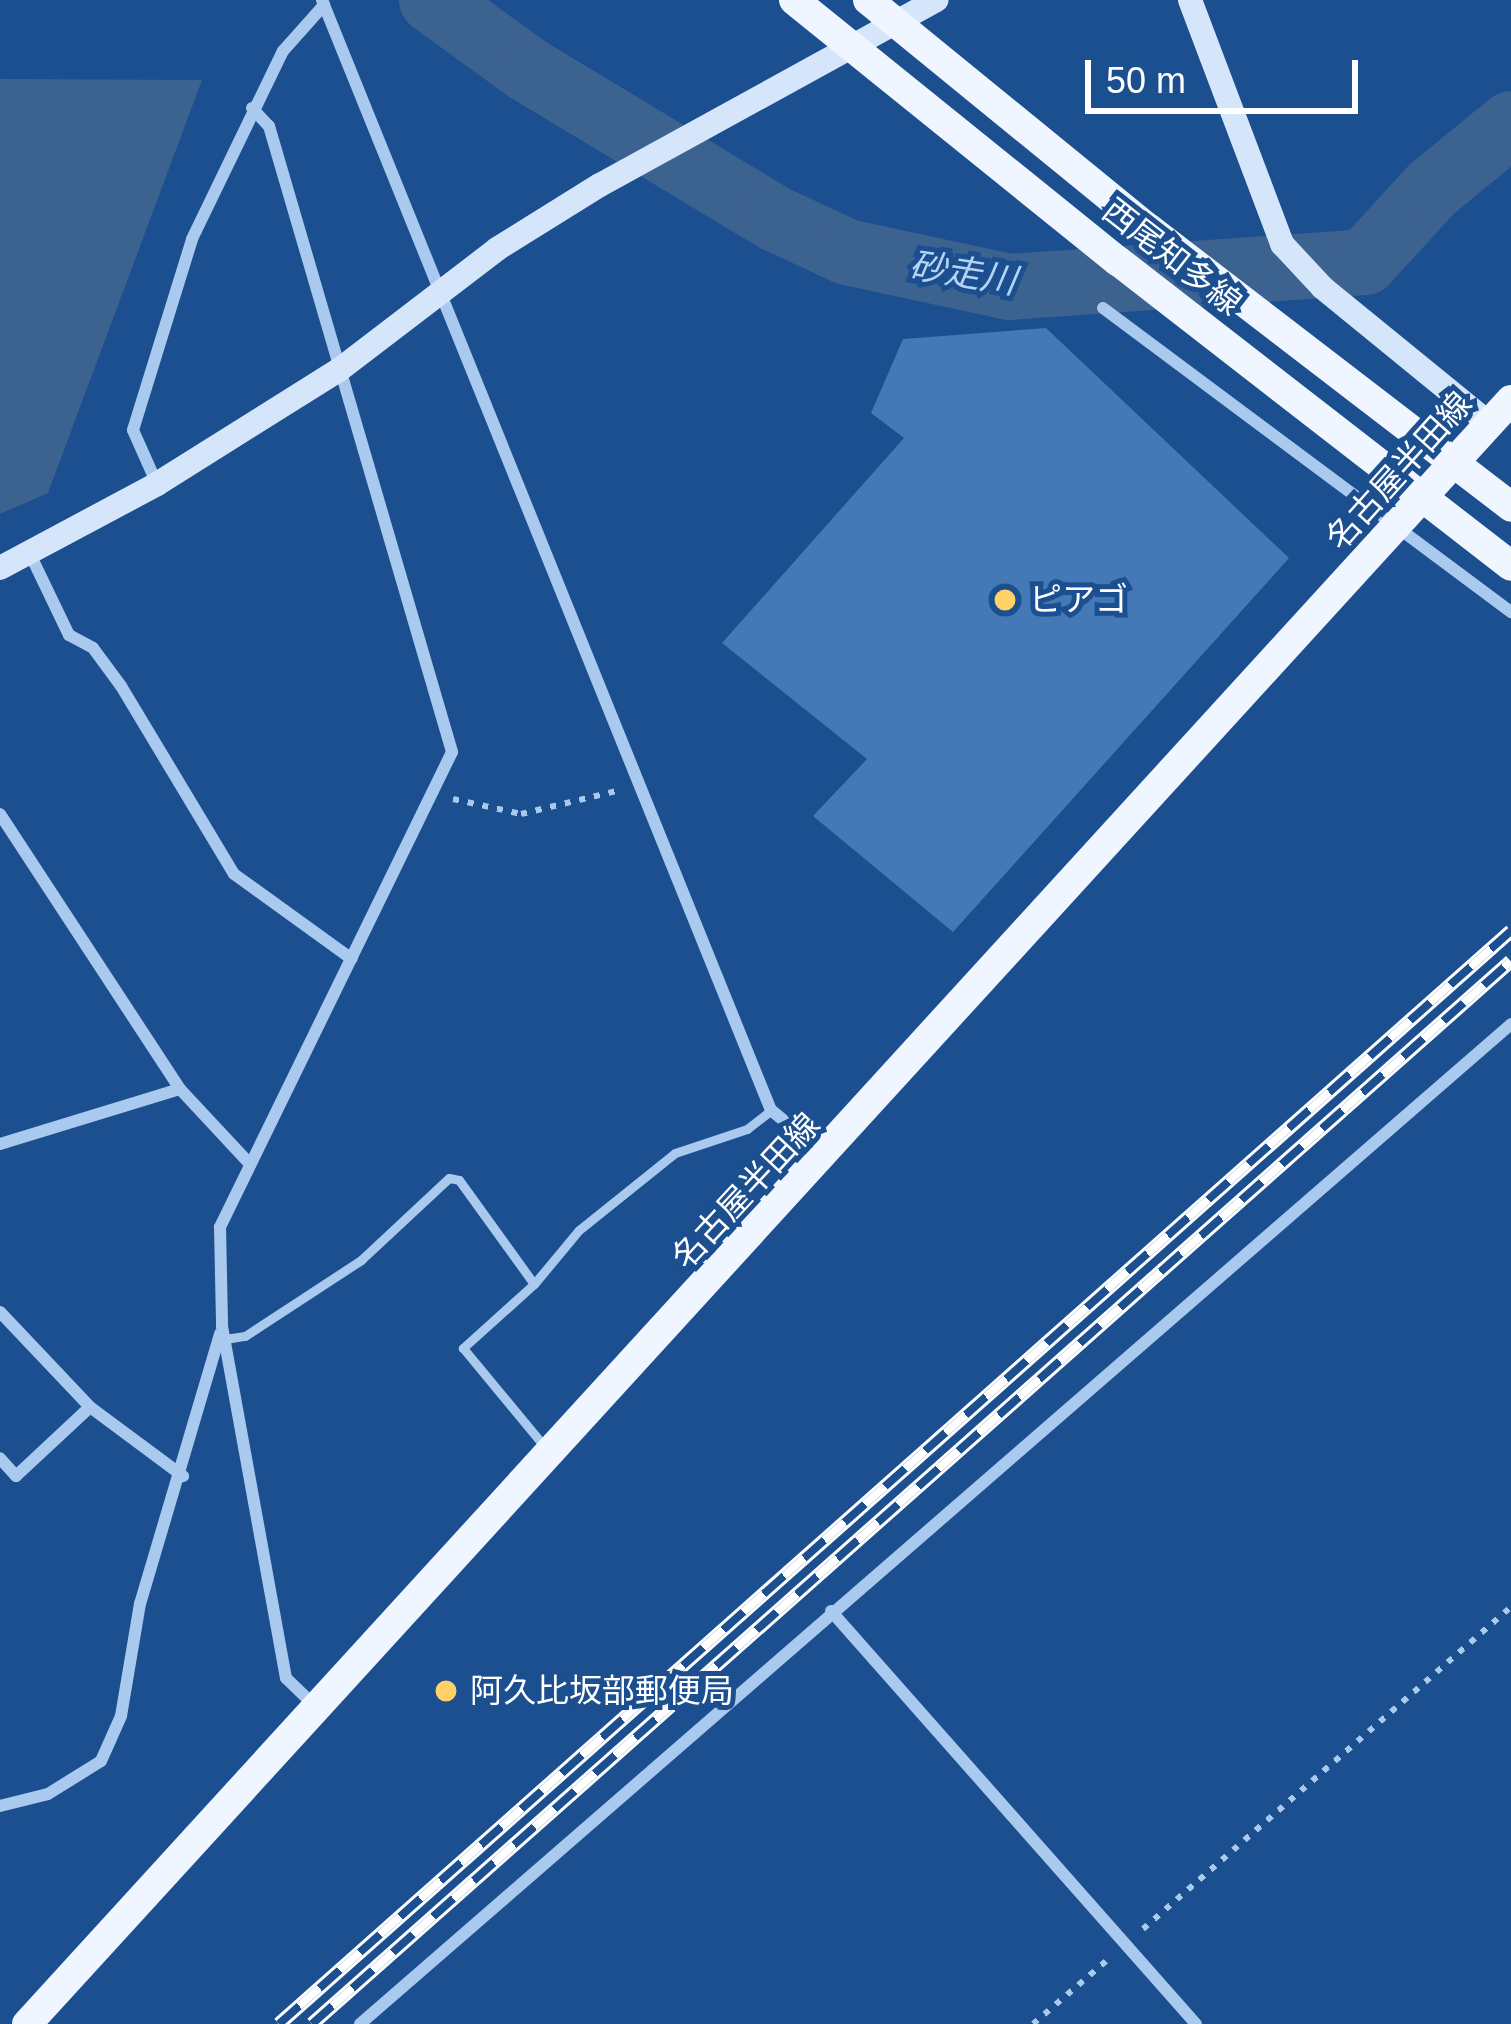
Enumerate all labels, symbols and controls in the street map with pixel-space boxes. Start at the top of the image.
scale bar [1091,36,1364,110]
text: 50 m [1106,60,1186,101]
street label: 西尾知多線 [1095,191,1249,323]
water label: 砂走川 [906,243,1020,303]
street label: 名古屋半田線 [1318,384,1480,558]
place label: ピアゴ [1029,580,1128,620]
marker: ピアゴ [992,587,1018,613]
street label: 名古屋半田線 [664,1105,828,1277]
place label: 阿久比坂部郵便局 [470,1671,734,1711]
marker: 阿久比坂部郵便局 [433,1678,459,1704]

